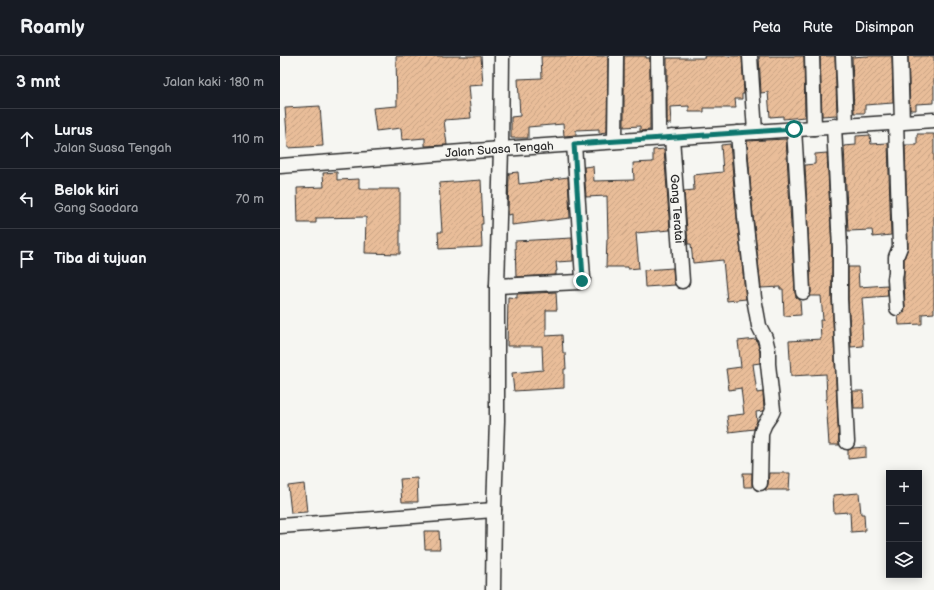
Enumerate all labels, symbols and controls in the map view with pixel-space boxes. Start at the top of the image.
text: Roamly [20,16,84,39]
text: Peta [752,19,781,36]
text: Rute [803,19,833,36]
text: Disimpan [855,19,914,36]
text: 3 mnt [16,72,60,92]
text: Jalan kaki · 180 m [163,74,264,90]
route start [785,120,803,138]
text: Lurus [54,121,93,140]
icon: ahead [16,128,38,150]
text: 110 m [232,131,264,147]
street label: Jalan Suasa Tengah [445,138,554,161]
text: Jalan Suasa Tengah [54,140,172,156]
street label: Gang Teratai [667,174,687,244]
text: Belok kiri [54,181,119,200]
icon: left [16,188,38,210]
text: 70 m [236,191,264,207]
text: Gang Saodara [54,200,138,216]
icon: arrive [16,248,38,270]
text: Tiba di tujuan [54,249,147,268]
route end [573,272,591,290]
map controls [886,470,922,578]
button: + [886,470,922,506]
button: − [886,506,922,542]
button: layers [886,542,922,578]

